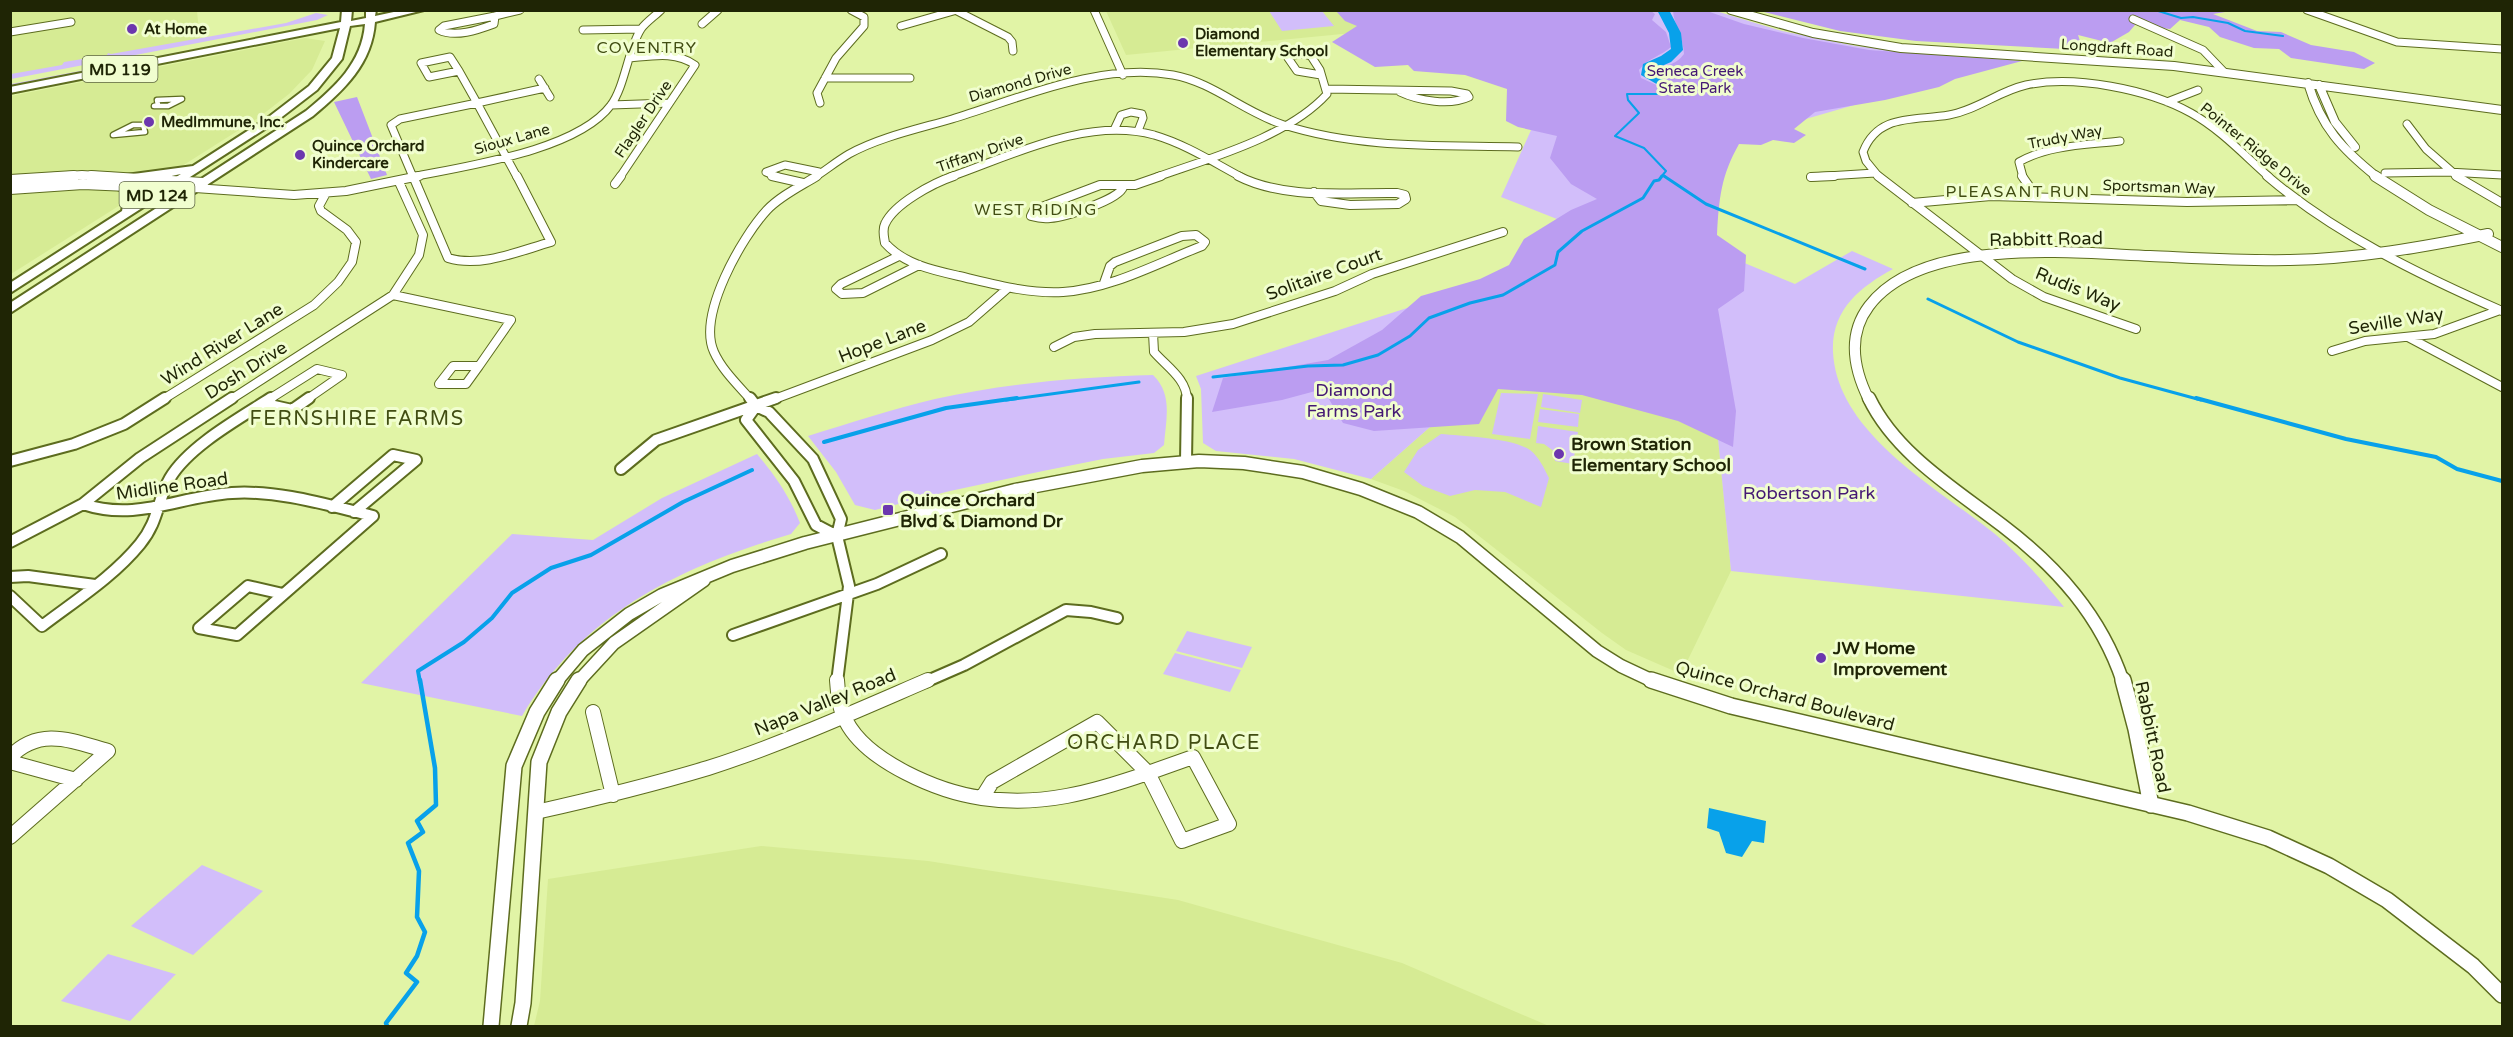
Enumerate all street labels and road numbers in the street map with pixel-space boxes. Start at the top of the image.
street label: Longdraft Road [2060,35,2174,61]
road number: MD 119 [82,56,158,82]
street label: Diamond Drive [967,60,1073,106]
street label: Flagler Drive [611,77,675,161]
street label: Pointer Ridge Drive [2197,99,2315,199]
street label: Sioux Lane [472,120,552,158]
street label: Trudy Way [2026,121,2104,153]
street label: Tiffany Drive [934,130,1026,176]
street label: Sportsman Way [2102,176,2216,198]
road number: MD 124 [120,182,195,208]
street label: Rabbitt Road [1989,227,2103,251]
street label: Solitaire Court [1263,243,1385,305]
street label: Rudis Way [2032,262,2124,316]
street label: Wind River Lane [157,298,287,390]
street label: Seville Way [2347,303,2446,339]
street label: Hope Lane [835,314,929,368]
street label: Dosh Drive [201,336,291,404]
street label: Midline Road [114,467,230,505]
street label: Quince Orchard Boulevard [1673,656,1897,736]
street label: Napa Valley Road [751,664,899,740]
street label: Rabbitt Road [2130,679,2176,795]

